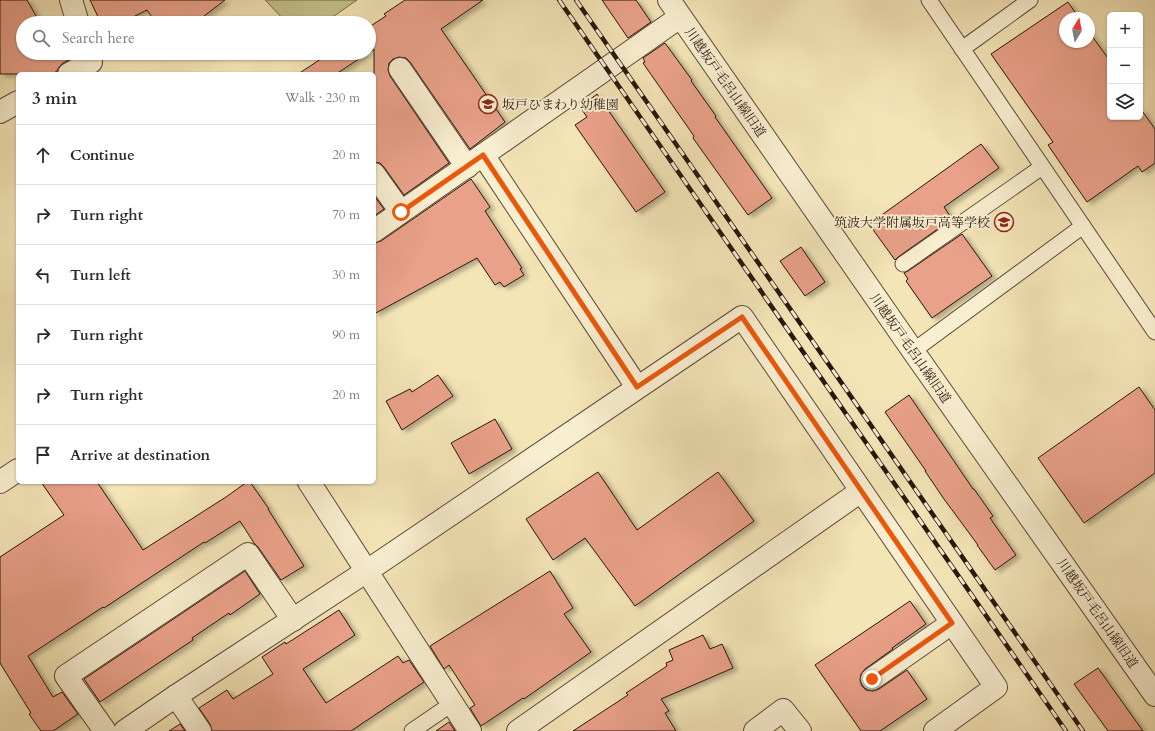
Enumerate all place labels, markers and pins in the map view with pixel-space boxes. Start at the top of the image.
school or university icon: 坂戸ひまわり幼稚園 [477,93,499,115]
place label: 坂戸ひまわり幼稚園 [502,96,619,114]
school or university icon: 筑波大学附属坂戸高等学校 [993,211,1015,233]
place label: 筑波大学附属坂戸高等学校 [834,214,990,232]

